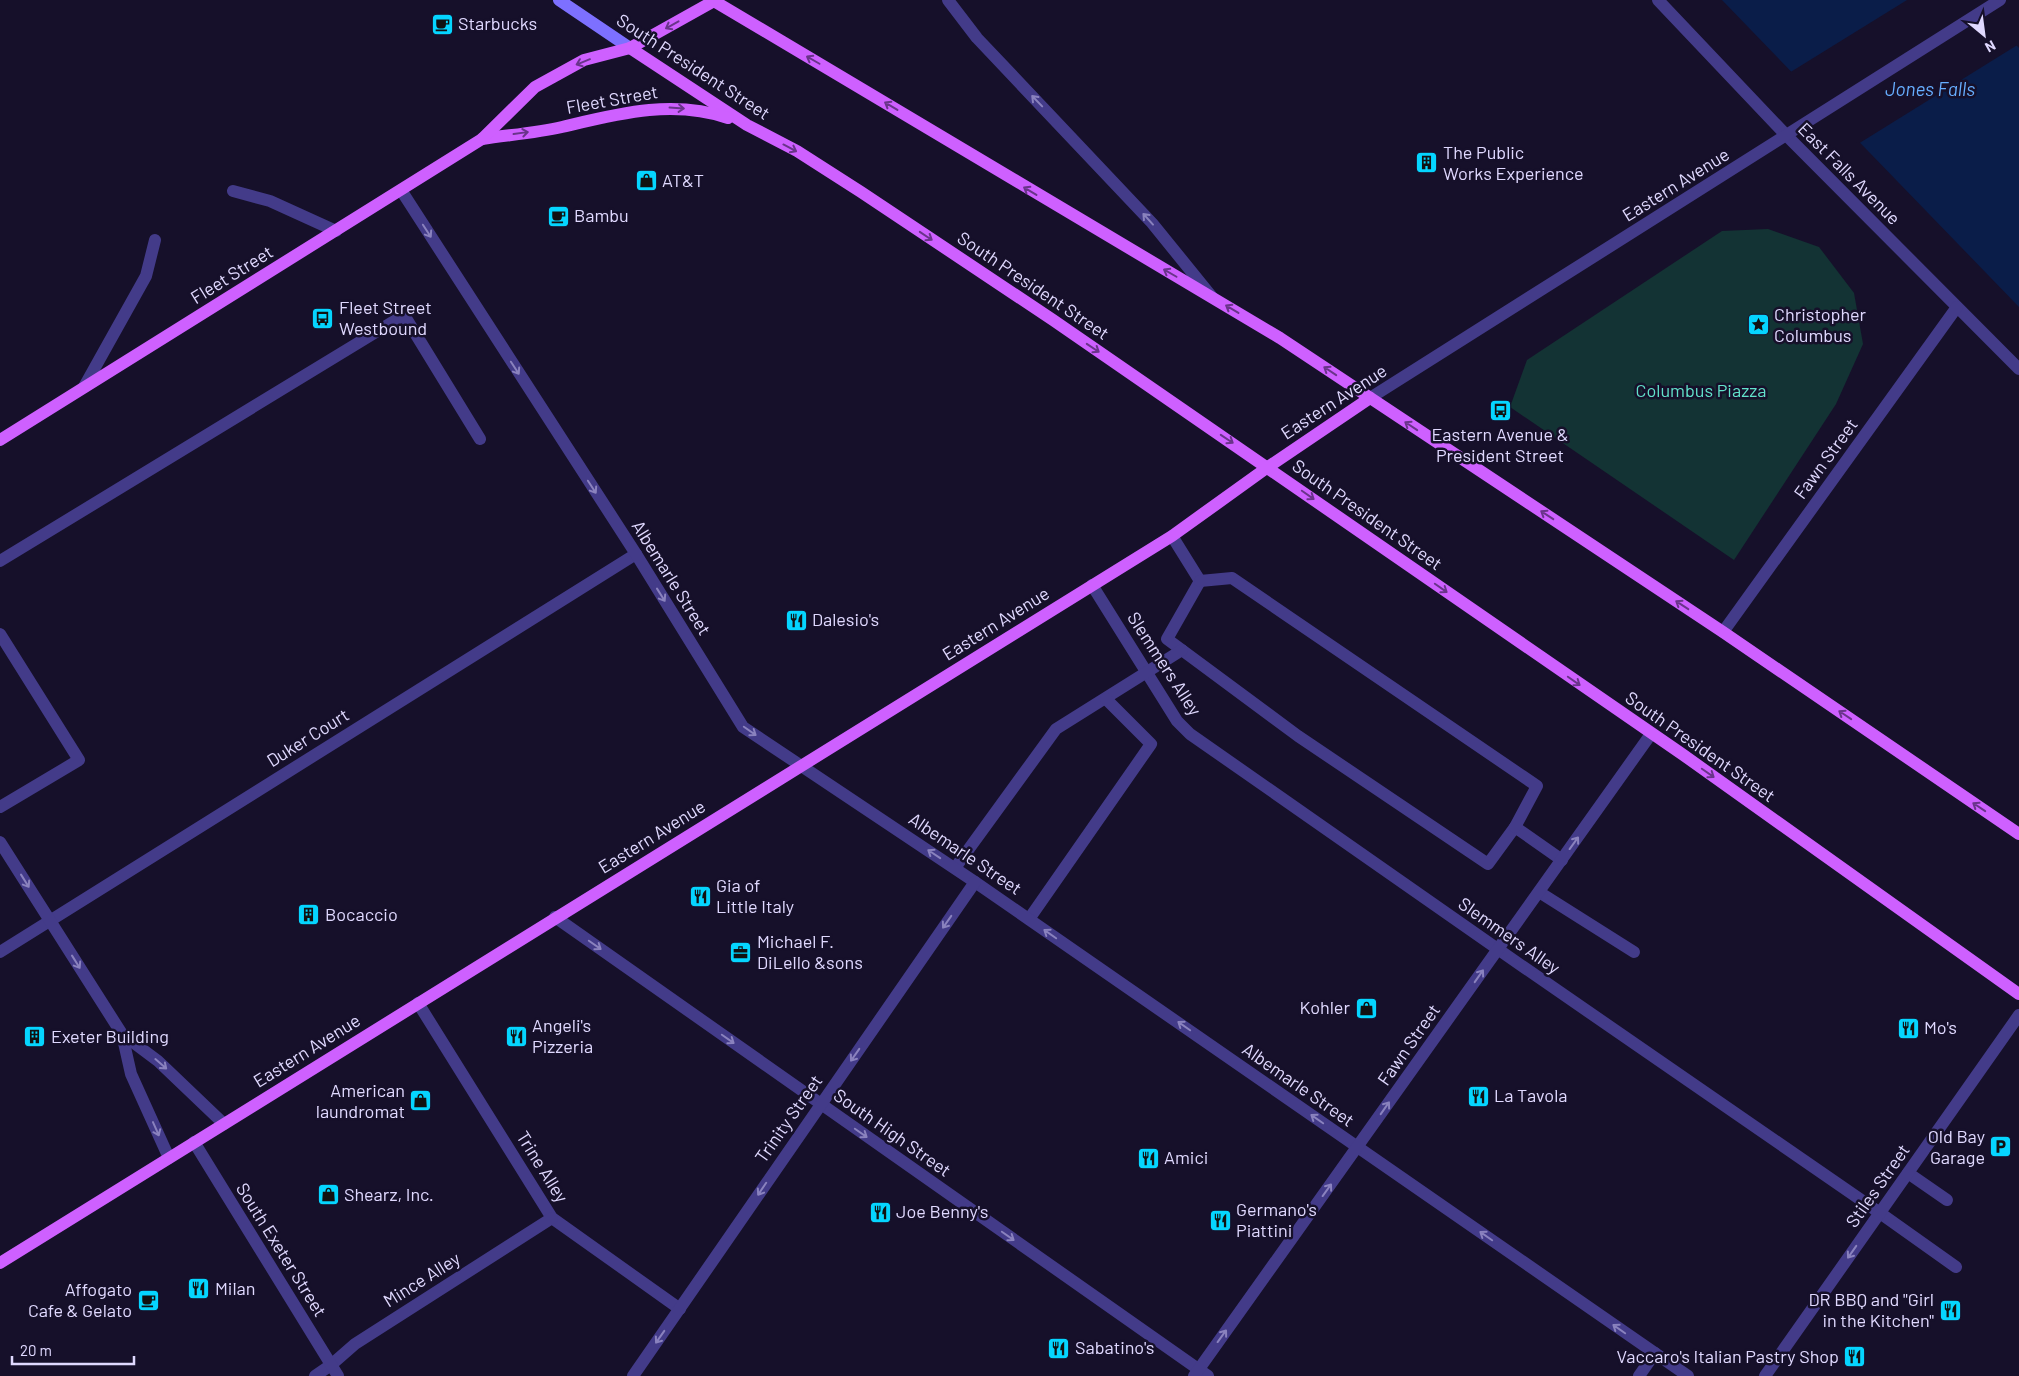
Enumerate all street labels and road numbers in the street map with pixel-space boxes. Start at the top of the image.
street label: South President Street [613,8,774,124]
street label: Fleet Street [564,80,659,118]
street label: East Falls Avenue [1794,118,1905,229]
street label: Eastern Avenue [1618,143,1733,226]
street label: South President Street [954,226,1114,344]
street label: Fleet Street [186,240,277,308]
street label: Eastern Avenue [1276,359,1390,444]
street label: Fawn Street [1789,414,1862,503]
street label: South President Street [1288,454,1447,574]
street label: Albemarle Street [628,516,716,639]
street label: Eastern Avenue [938,582,1053,665]
street label: Slemmers Alley [1123,608,1206,719]
street label: South President Street [1621,686,1780,806]
street label: Duker Court [262,703,353,771]
street label: Eastern Avenue [594,795,709,878]
street label: Albemarle Street [905,807,1026,899]
street label: Slemmers Alley [1454,892,1565,978]
street label: Fawn Street [1372,1000,1444,1089]
street label: Eastern Avenue [249,1009,364,1092]
street label: Albemarle Street [1238,1037,1359,1131]
street label: Trinity Street [750,1070,827,1167]
street label: South High Street [830,1084,956,1181]
street label: Trine Alley [512,1127,573,1206]
street label: Stiles Street [1840,1140,1914,1231]
street label: South Exeter Street [232,1179,332,1320]
street label: Mince Alley [379,1247,464,1311]

